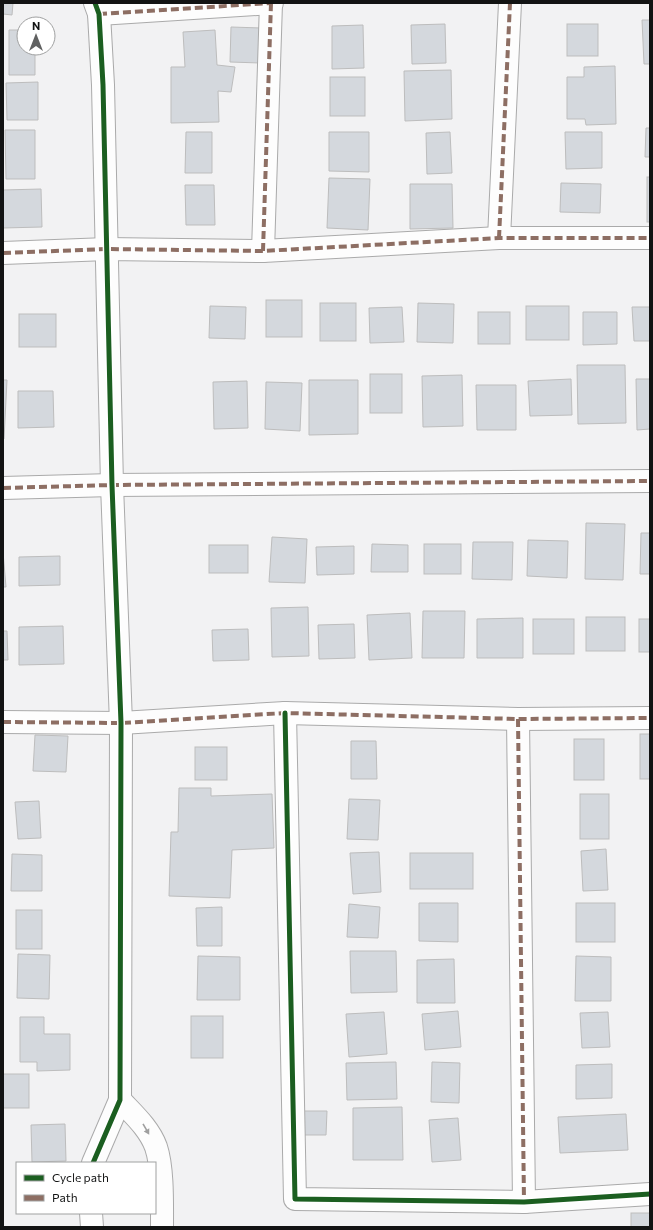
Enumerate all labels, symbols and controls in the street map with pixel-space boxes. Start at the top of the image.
north arrow [16,16,56,56]
text: N [32,19,40,32]
one-way arrow [142,1123,149,1135]
legend [16,1162,156,1214]
text: Cycle path [52,1170,109,1184]
text: Path [52,1190,78,1204]

